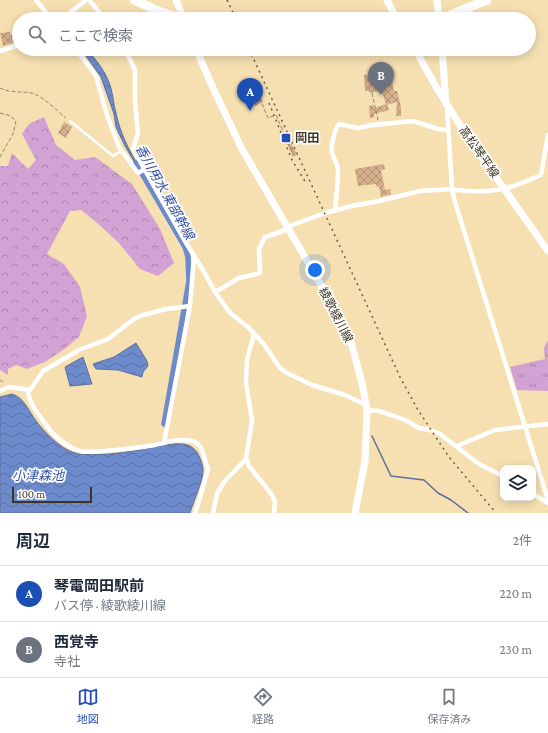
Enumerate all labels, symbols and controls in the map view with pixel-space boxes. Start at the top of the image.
search box [12,12,536,56]
icon: search [26,23,48,45]
text: ここで検索 [58,28,133,44]
pin: B [368,62,394,95]
pin: A [237,78,263,111]
street label: 高松琴平線 [456,123,502,181]
place label: 岡田 [295,131,319,145]
marker: 岡田 [280,132,292,144]
water label: 香川用水 東部幹線 [133,142,198,244]
your location [305,260,325,280]
street label: 綾歌綾川線 [316,285,356,345]
map controls [500,465,536,501]
button: layers [500,465,536,501]
water label: 小津森池 [12,468,66,483]
scale bar [12,485,92,504]
text: 100 m [18,488,45,500]
text: 周辺 [16,532,50,551]
text: 2件 [513,533,532,548]
text: 琴電岡田駅前 [54,578,144,594]
text: A [25,586,33,601]
text: 220 m [499,586,532,601]
text: バス停 · 綾歌綾川線 [54,598,166,613]
text: 西覚寺 [54,634,99,650]
text: B [25,642,33,657]
text: 230 m [499,642,532,657]
text: 寺社 [54,654,80,669]
tab: 地図 [77,686,99,726]
tab: 経路 [252,686,274,726]
tab: 保存済み [427,686,471,726]

